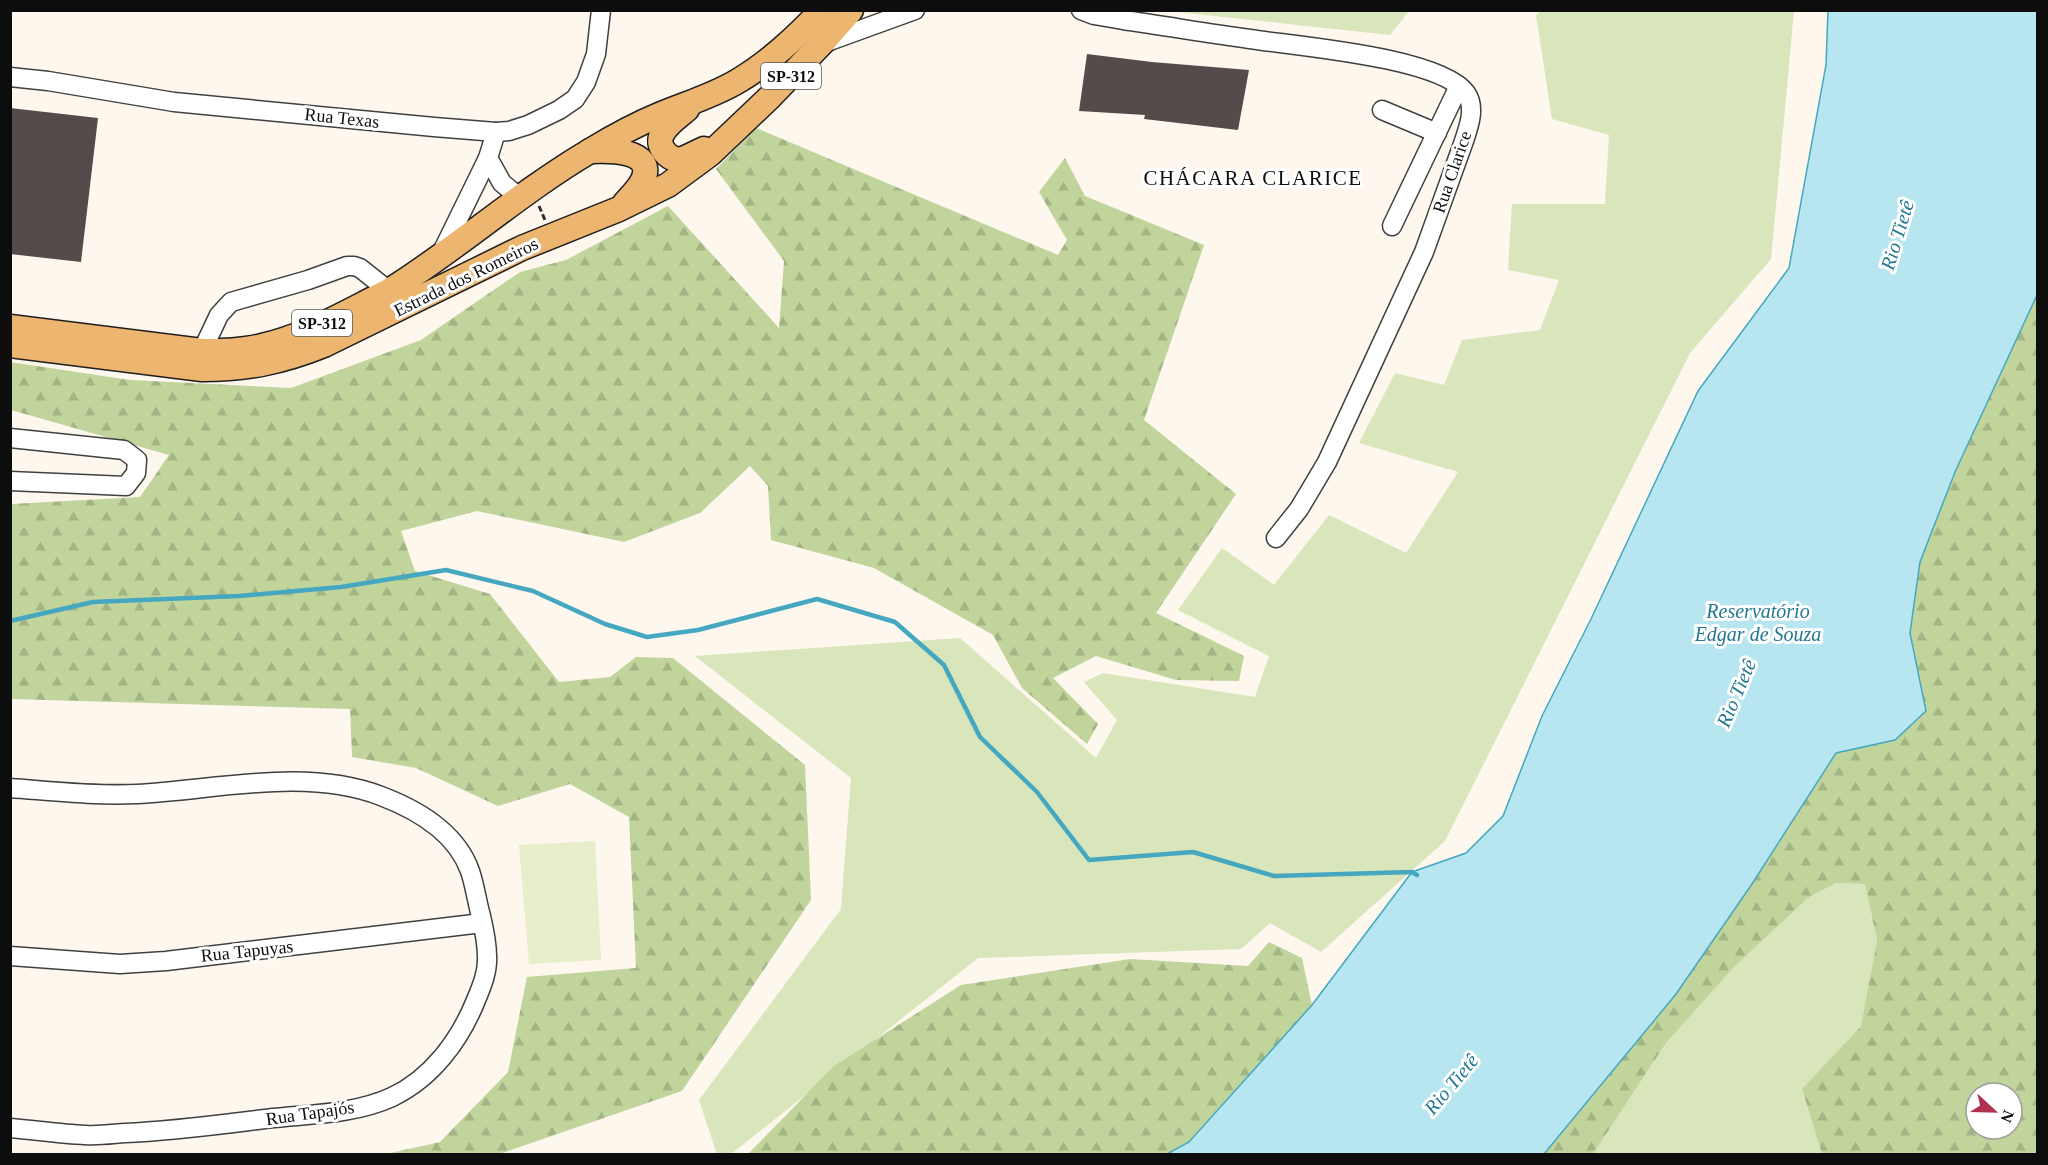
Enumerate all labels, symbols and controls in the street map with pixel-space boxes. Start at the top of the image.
road number: SP-312 [761,63,821,89]
street label: Rua Texas [304,104,380,132]
street label: Rua Clarice [1429,128,1475,216]
district label: CHÁCARA CLARICE [1143,166,1363,190]
water label: Rio Tietê [1876,197,1918,273]
street label: Estrada dos Romeiros [391,233,541,321]
road number: SP-312 [292,310,352,336]
water label: Reservatório Edgar de Souza [1694,600,1821,646]
water label: Rio Tietê [1711,656,1760,731]
street label: Rua Tapuyas [200,936,294,966]
water label: Rio Tietê [1419,1049,1483,1119]
north arrow [1964,1081,2024,1141]
street label: Rua Tapajós [265,1097,355,1129]
text: N [1997,1108,2017,1125]

